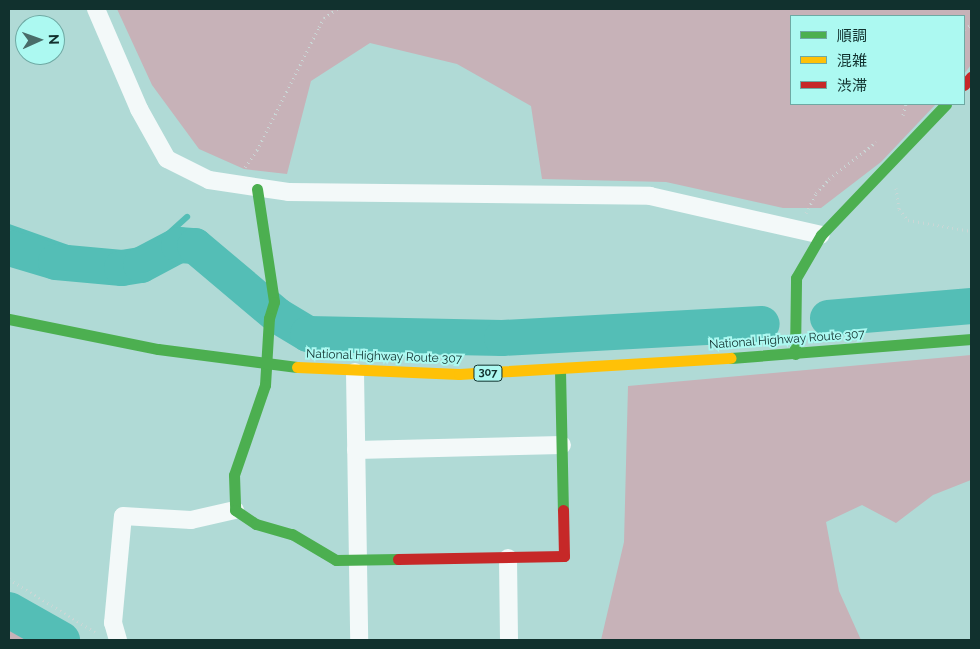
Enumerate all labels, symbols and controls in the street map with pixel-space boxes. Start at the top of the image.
north arrow [15,15,65,65]
legend [790,15,965,105]
text: 順調 [837,27,867,45]
text: N [46,34,62,45]
text: 混雑 [837,52,867,70]
text: 渋滞 [837,77,867,95]
street label: National Highway Route 307 [708,327,866,353]
street label: National Highway Route 307 [305,347,463,367]
road number: 307 [473,364,503,382]

